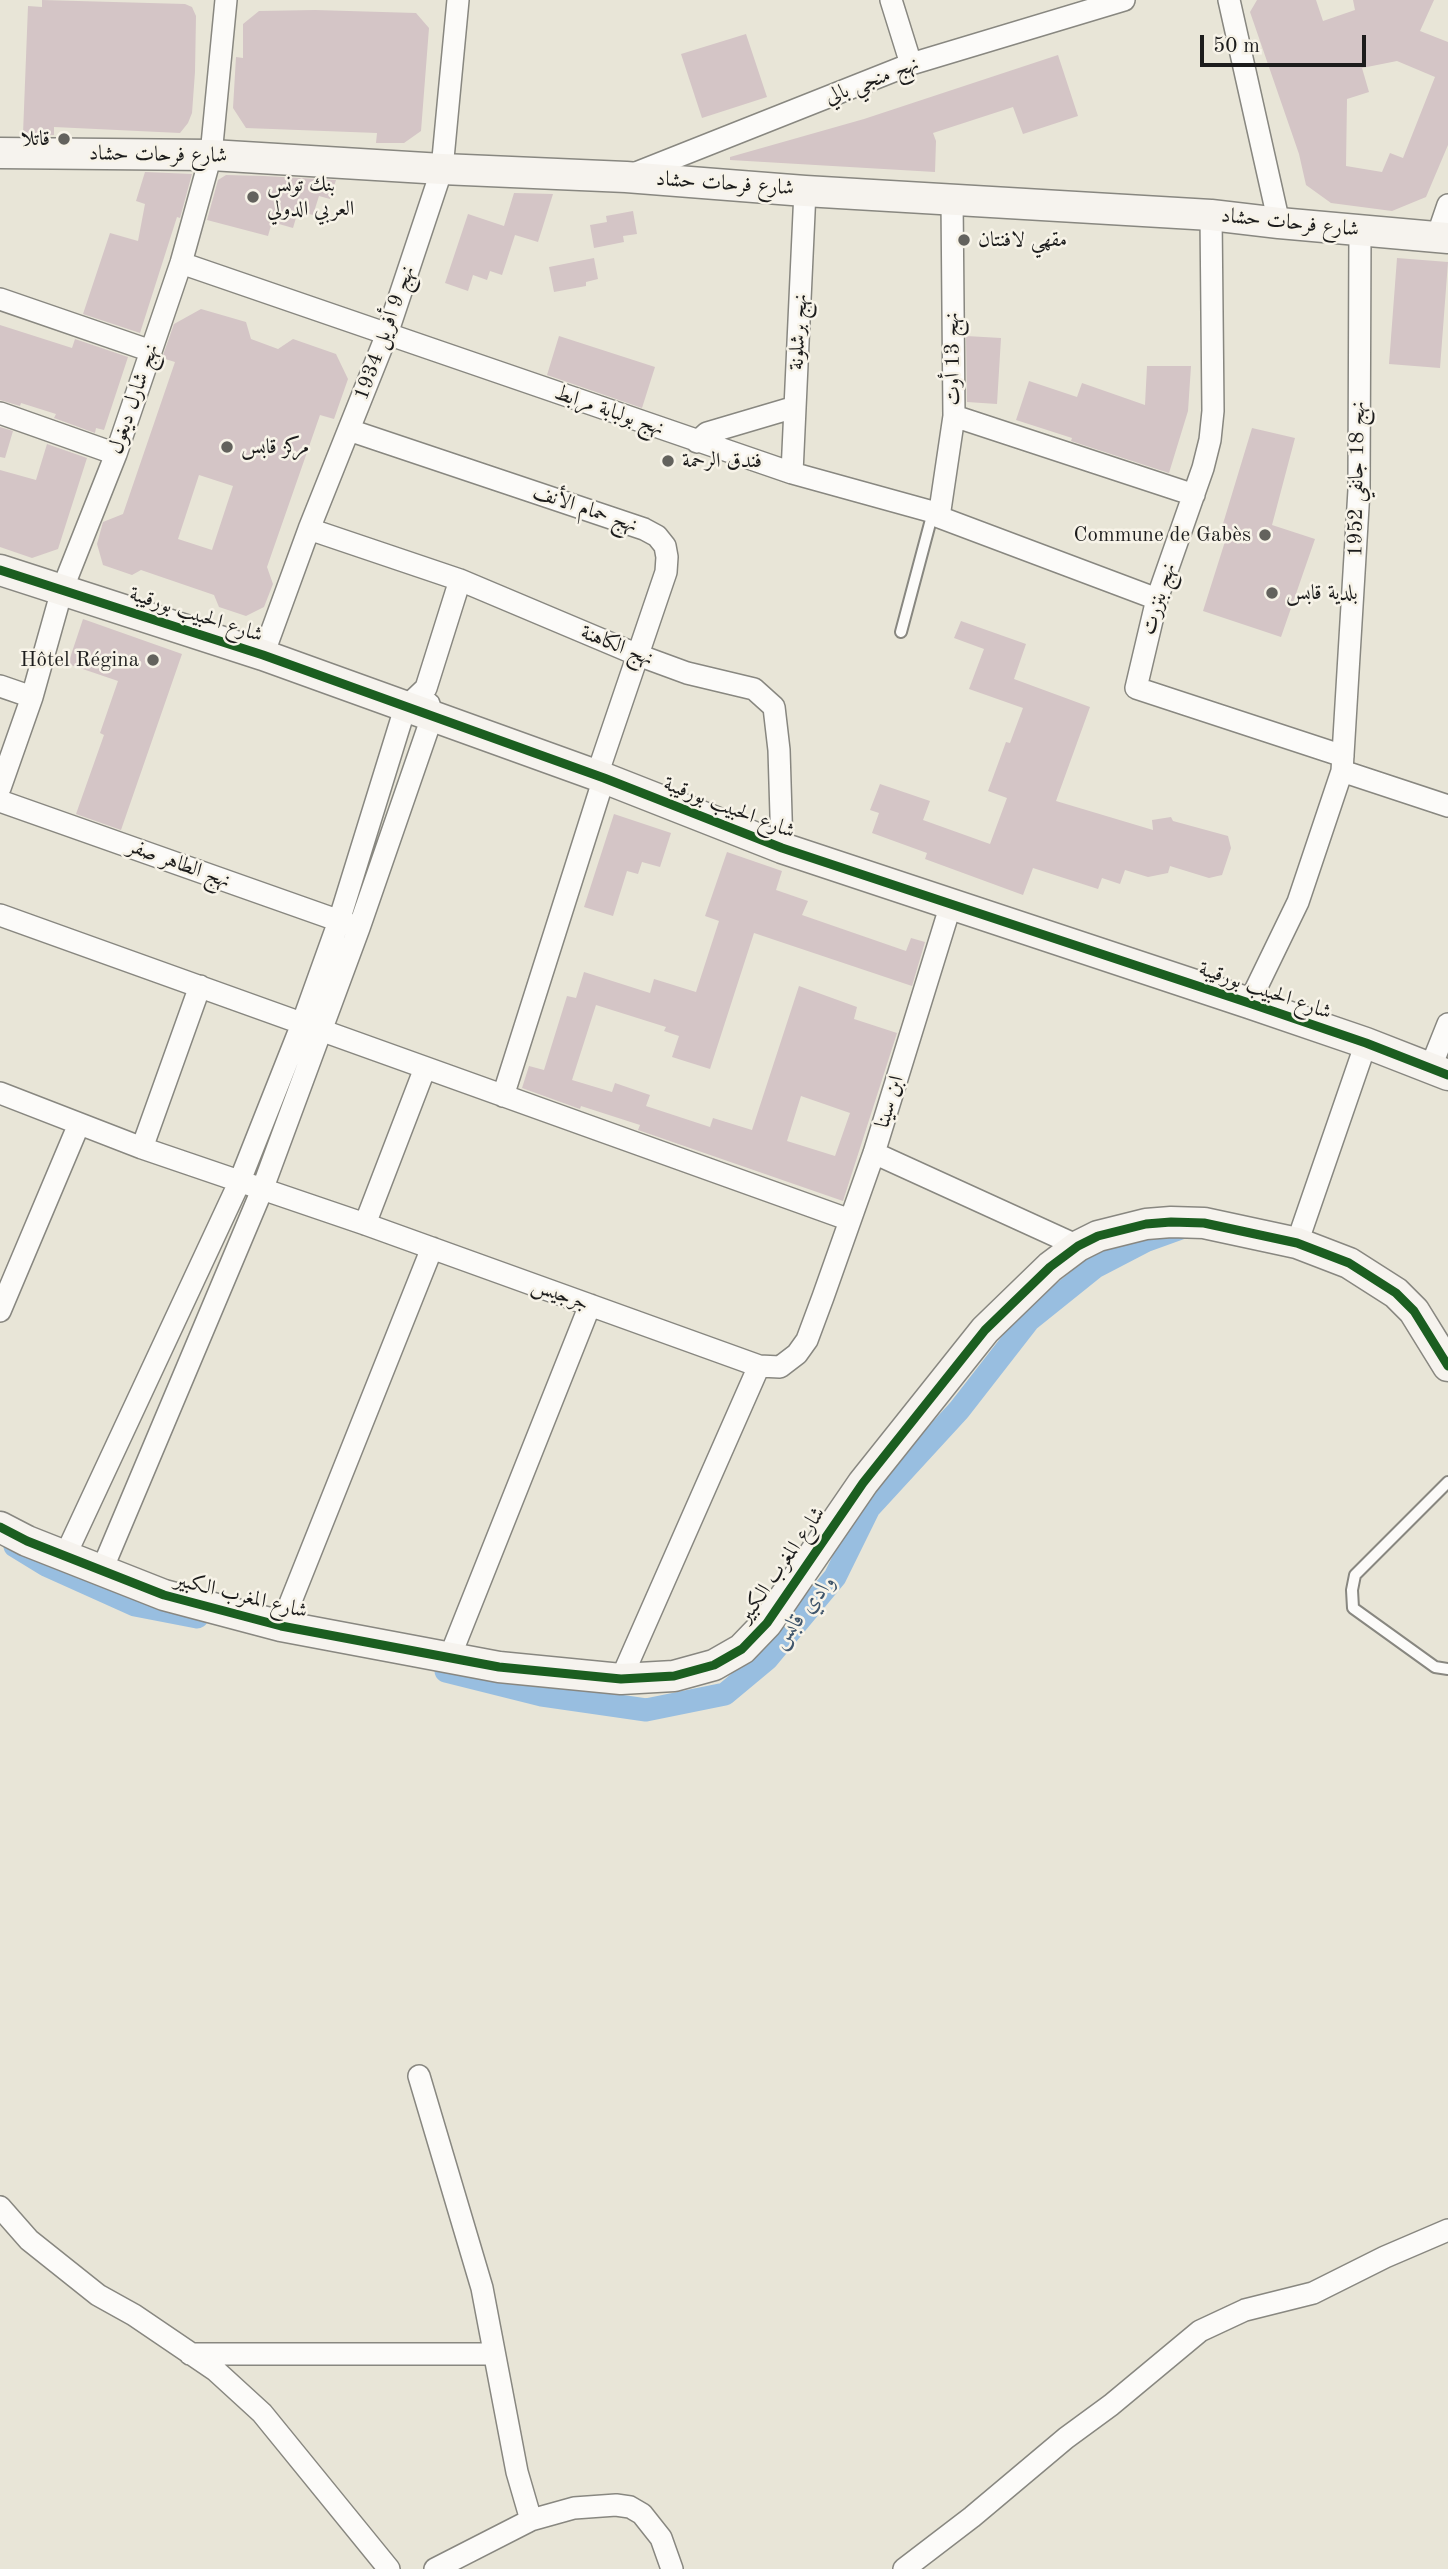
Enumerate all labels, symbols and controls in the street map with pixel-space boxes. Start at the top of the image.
scale bar [1203,21,1369,65]
text: 50 m [1213,36,1260,57]
street label: نهج منجي بالي [821,52,923,110]
place label: قاتلا [20,126,50,152]
marker: قاتلا [56,131,72,147]
street label: شارع فرحات حشاد [89,141,227,169]
street label: شارع فرحات حشاد [655,167,795,201]
place label: بنك تونس العربي الدولي [267,172,354,222]
marker: بنك تونس العربي الدولي [245,189,261,205]
street label: شارع فرحات حشاد [1220,203,1360,243]
place label: مقهي لافنتان [978,227,1067,253]
marker: مقهي لافنتان [956,232,972,248]
street label: نهج 9 أفريل 1934 [349,262,421,404]
street label: نهج برشلونة [784,293,814,371]
street label: نهج 13 أوت [940,312,966,406]
street label: نهج شارل ديغول [103,340,165,458]
street label: نهج بولبابة مرابط [551,380,667,442]
street label: نهج 18 جانفي 1952 [1343,401,1371,557]
place label: مركز قابس [241,434,309,460]
marker: مركز قابس [219,439,235,455]
place label: فندق الرحمة [682,448,762,474]
marker: فندق الرحمة [660,453,676,469]
street label: نهج حمام الأنف [529,479,641,539]
place label: Commune de Gabès [1074,522,1251,548]
marker: Commune de Gabès [1257,527,1273,543]
street label: نهج بنزرت [1136,560,1182,638]
place label: بلدية قابس [1286,580,1358,606]
street label: شارع الحبيب بورقيبة [126,582,266,648]
marker: بلدية قابس [1264,585,1280,601]
street label: نهج الكاهنة [577,620,657,672]
place label: Hôtel Régina [20,647,139,673]
marker: Hôtel Régina [145,652,161,668]
street label: شارع الحبيب بورقيبة [660,771,798,845]
street label: نهج الطاهر صفر [124,834,234,894]
street label: شارع الحبيب بورقيبة [1195,956,1335,1026]
street label: ابن سينا [870,1073,910,1131]
street label: جرجيس [528,1273,592,1317]
street label: شارع المغرب الكبير [733,1502,831,1628]
street label: شارع المغرب الكبير [172,1567,310,1625]
water label: وادي قابس [766,1569,842,1655]

